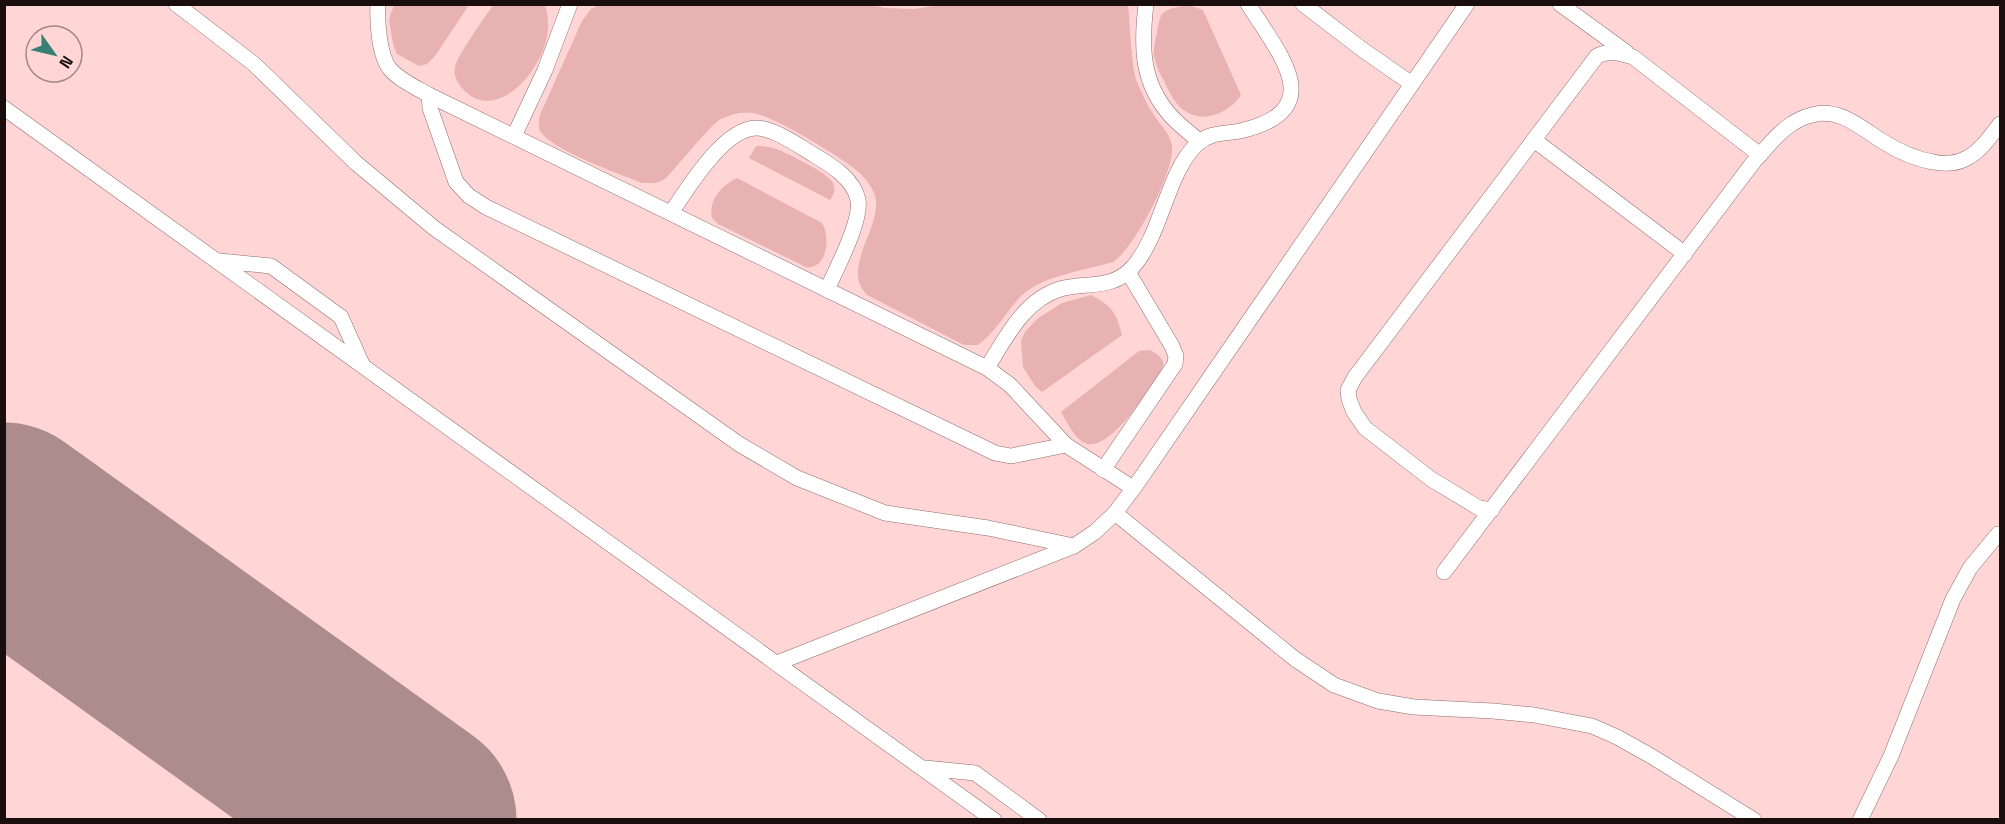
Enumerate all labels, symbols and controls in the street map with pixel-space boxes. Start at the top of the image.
north arrow [24,24,84,84]
text: N [54,52,78,72]

